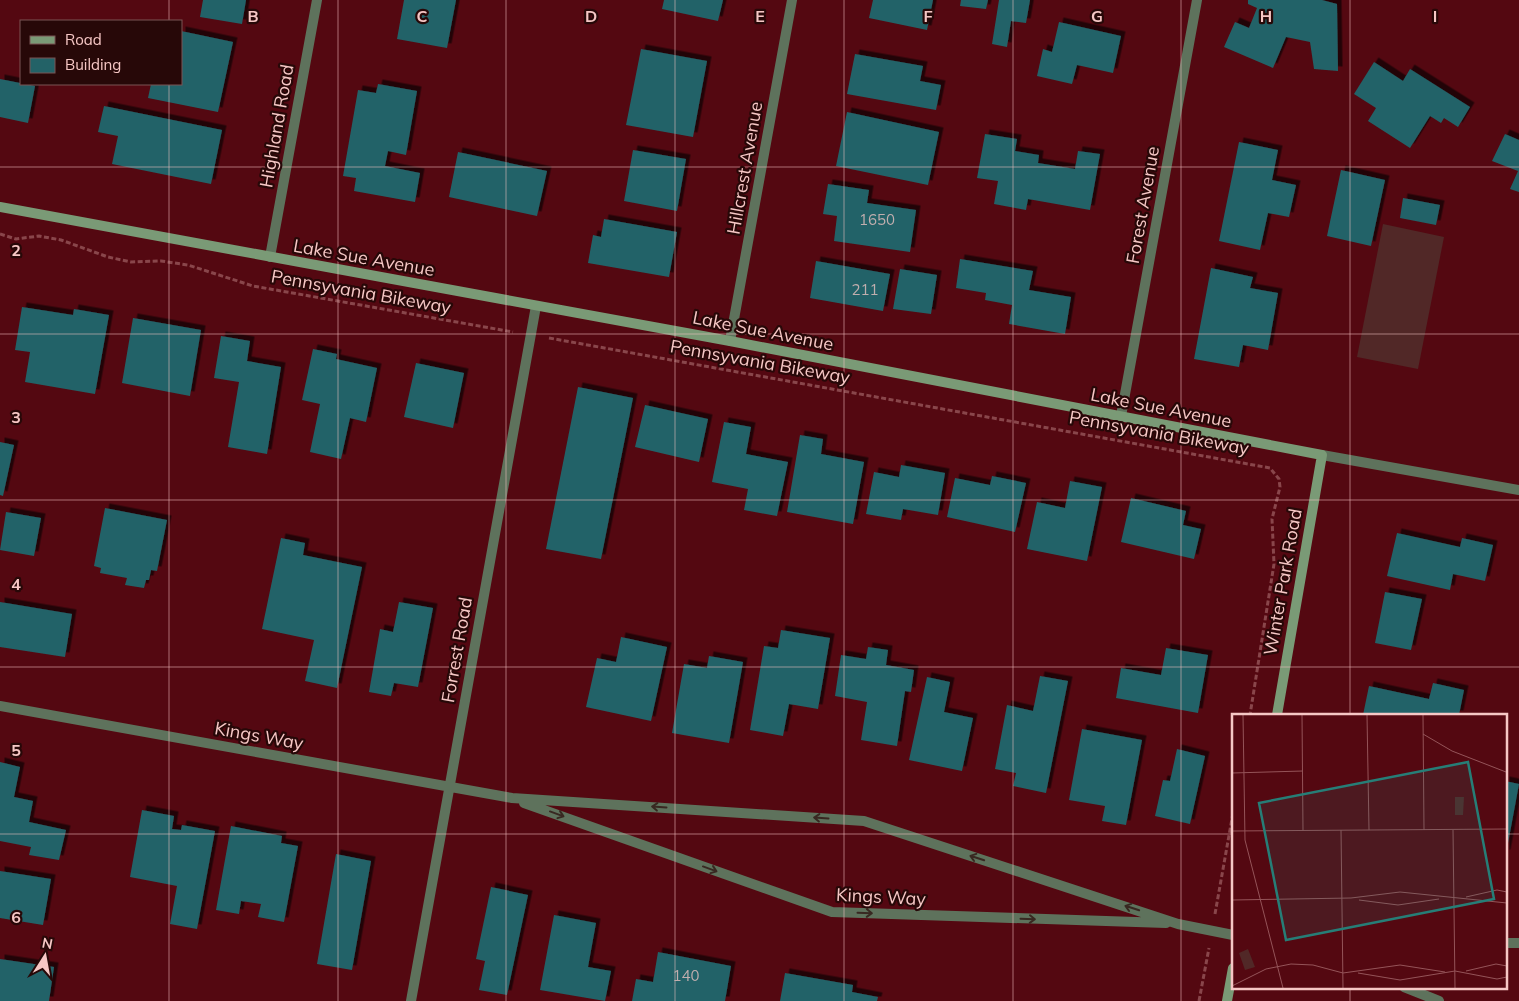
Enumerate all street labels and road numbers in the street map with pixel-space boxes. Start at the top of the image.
street label: Highland Road [254,62,299,189]
street label: Hillcrest Avenue [722,100,767,236]
street label: Forest Avenue [1121,144,1164,265]
street label: Lake Sue Avenue [292,234,436,281]
street label: Pennsyvania Bikeway [269,264,453,319]
street label: Lake Sue Avenue [691,306,835,355]
street label: Pennsyvania Bikeway [668,334,852,389]
street label: Lake Sue Avenue [1089,383,1233,432]
street label: Pennsyvania Bikeway [1067,405,1251,460]
street label: Winter Park Road [1258,507,1307,657]
street label: Forrest Road [436,595,477,704]
street label: Kings Way [213,716,306,755]
street label: Kings Way [835,883,927,910]

